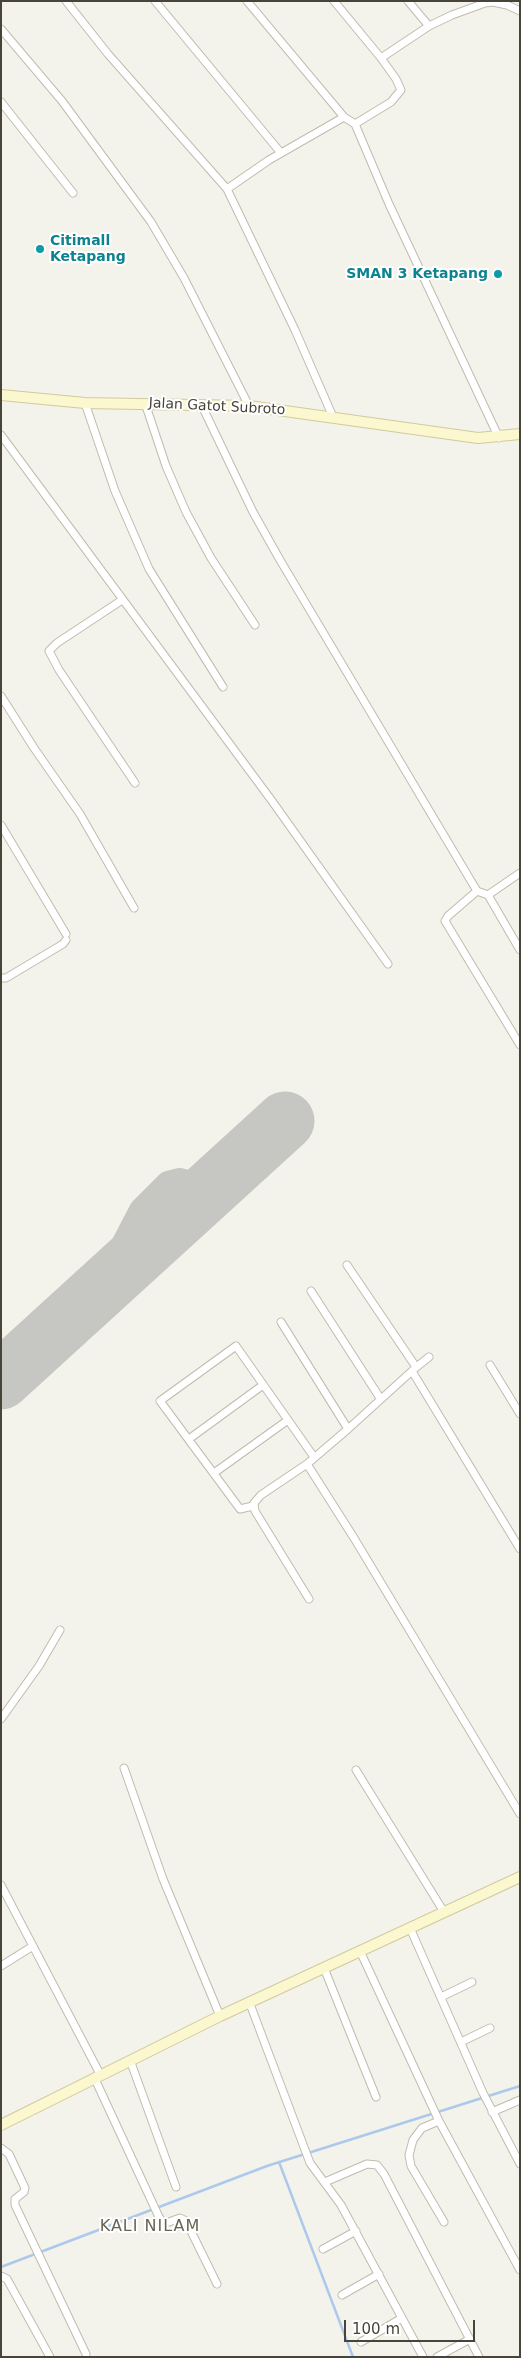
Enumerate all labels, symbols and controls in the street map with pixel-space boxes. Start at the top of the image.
place label: Citimall Ketapang [50,233,126,266]
marker: Citimall Ketapang [34,243,46,255]
place label: SMAN 3 Ketapang [346,266,488,282]
marker: SMAN 3 Ketapang [492,268,504,280]
street label: Jalan Gatot Subroto [148,395,286,419]
district label: KALI NILAM [98,2217,202,2237]
scale bar [346,2310,477,2342]
text: 100 m [352,2320,400,2338]

